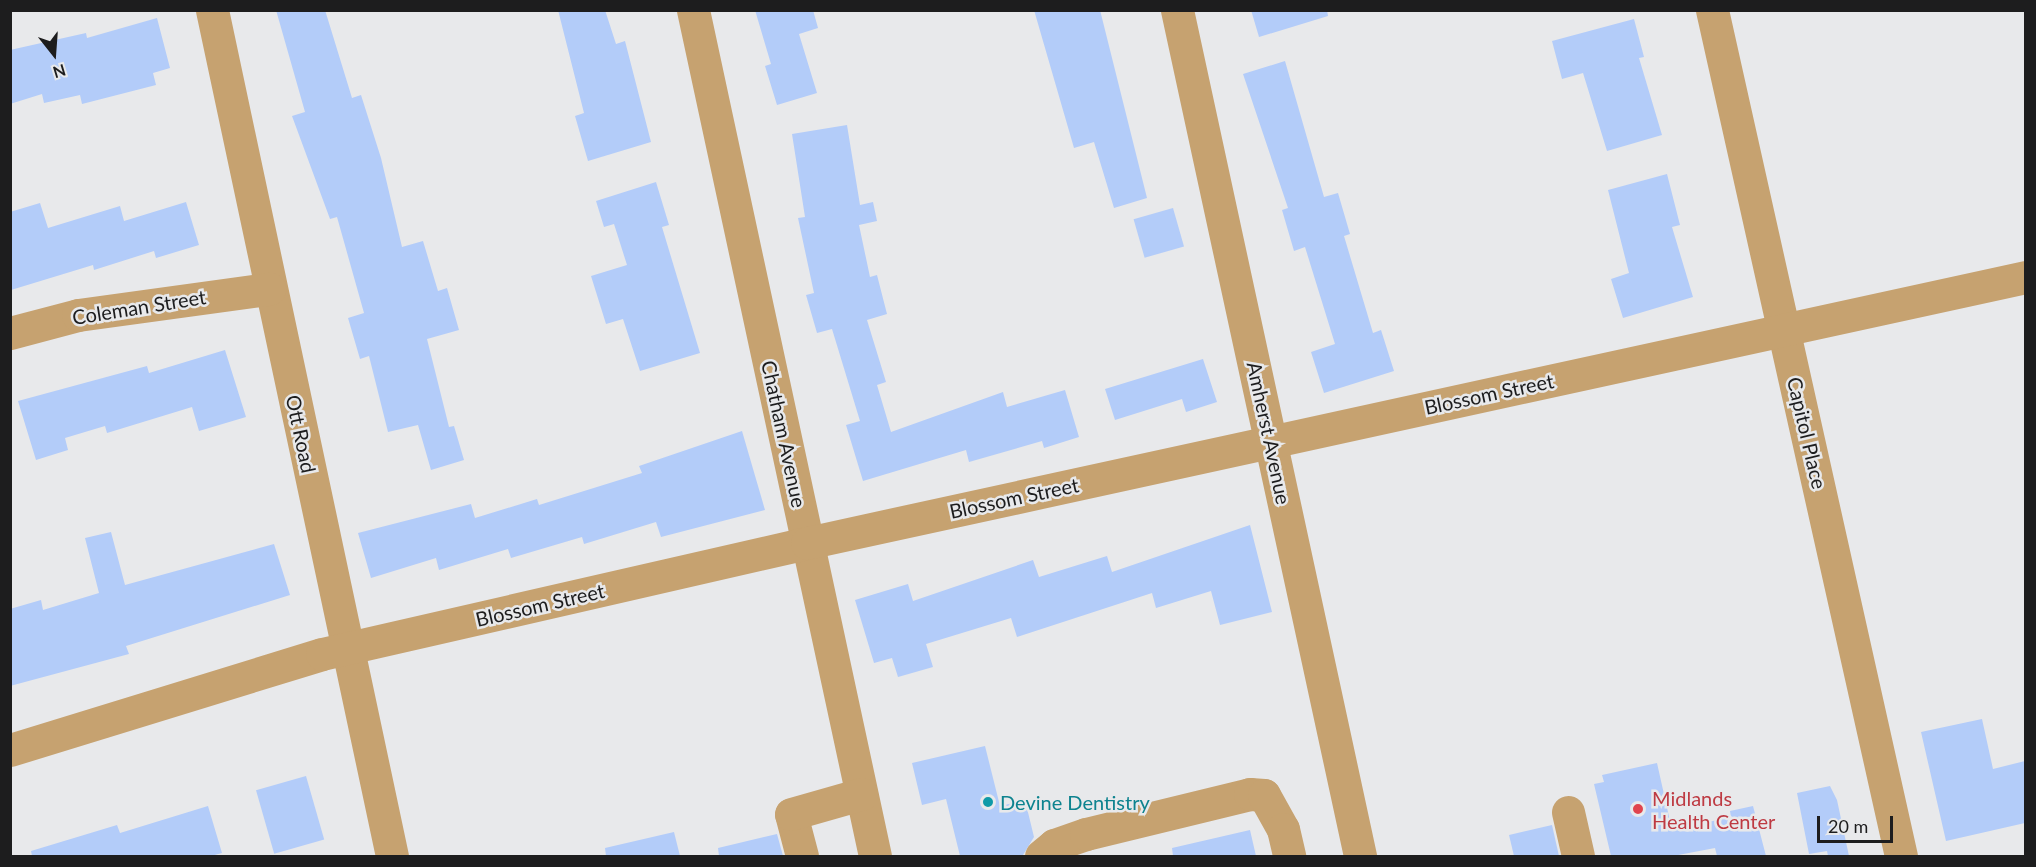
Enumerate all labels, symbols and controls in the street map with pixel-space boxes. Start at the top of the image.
north arrow [24,24,84,84]
text: N [51,61,68,83]
street label: Coleman Street [70,285,208,329]
street label: Chatham Avenue [757,358,811,510]
street label: Amherst Avenue [1242,359,1296,507]
street label: Blossom Street [1422,369,1556,419]
street label: Capitol Place [1782,375,1832,491]
street label: Ott Road [281,393,321,475]
street label: Blossom Street [947,473,1081,523]
street label: Blossom Street [473,578,607,632]
place label: Midlands Health Center [1652,786,1775,833]
place label: Devine Dentistry [1000,790,1150,814]
marker: Devine Dentistry [981,795,995,809]
marker: Midlands Health Center [1629,800,1647,818]
scale bar [1820,804,1896,842]
text: 20 m [1828,815,1868,837]

